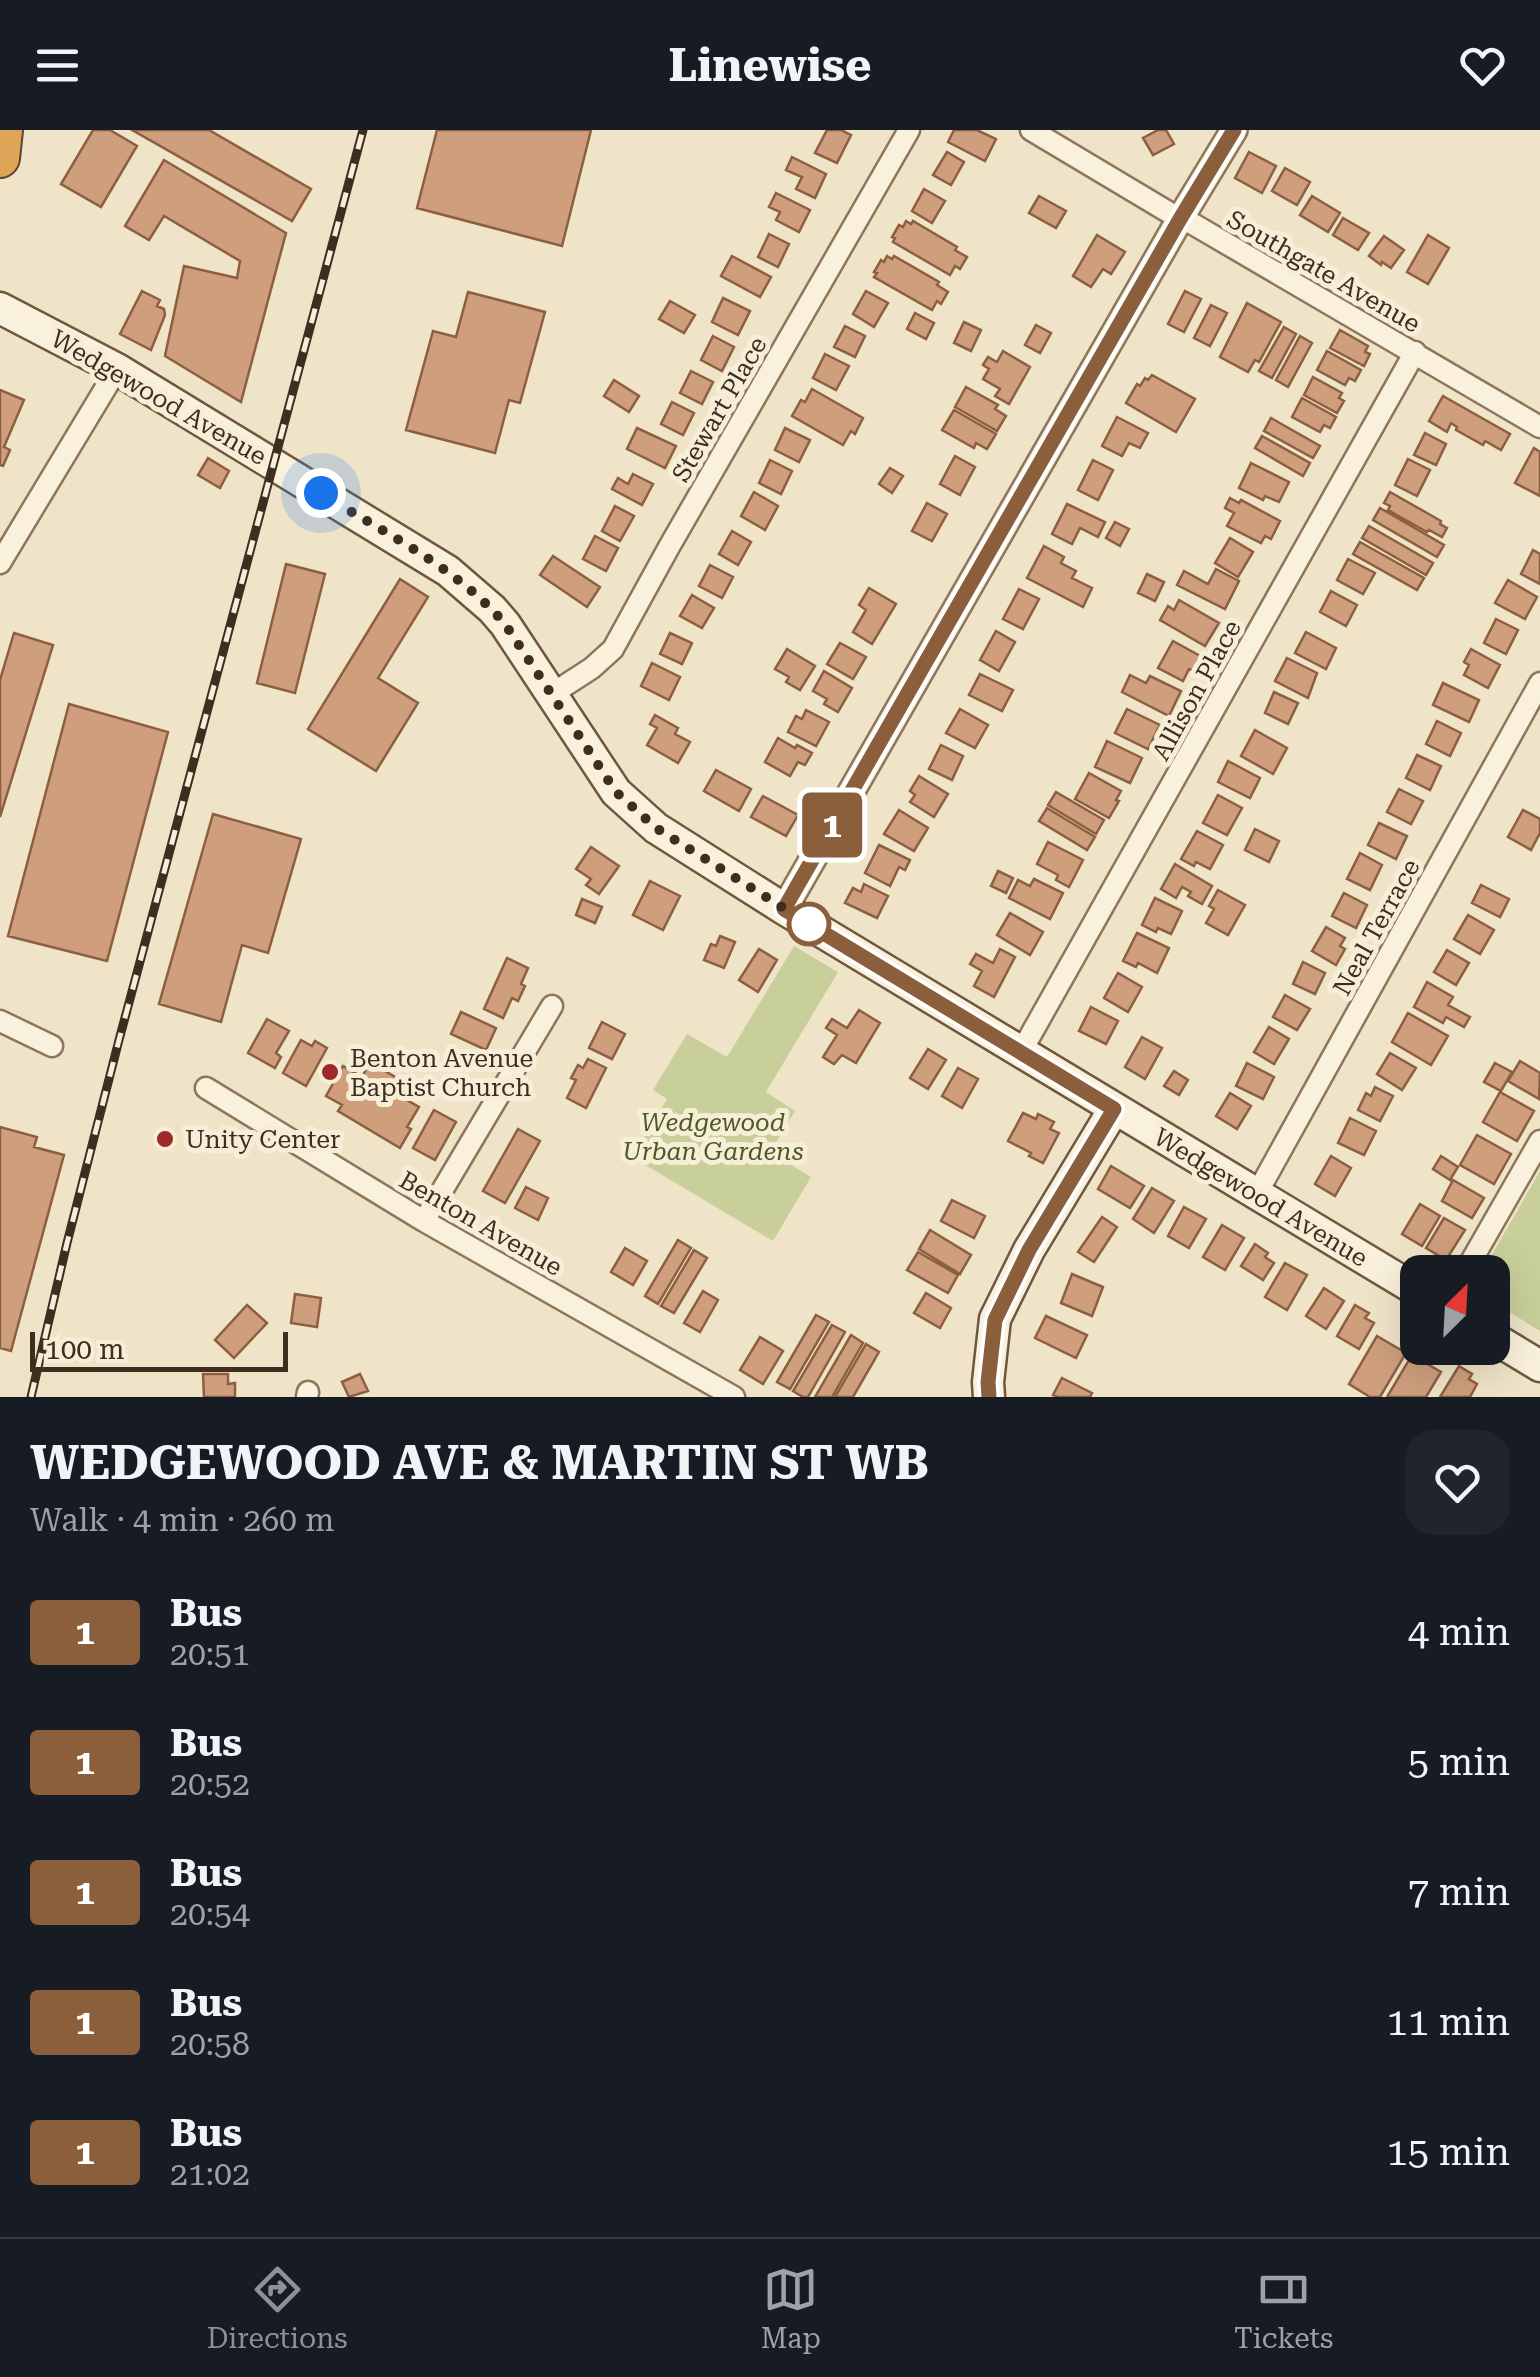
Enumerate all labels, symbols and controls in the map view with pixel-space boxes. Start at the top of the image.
icon: menu [30,38,85,93]
icon: heart [1455,38,1510,93]
text: Linewise [669,39,871,92]
street label: Southgate Avenue [1222,204,1426,339]
street label: Wedgewood Avenue [46,324,272,471]
street label: Stewart Place [666,332,773,487]
your location [296,468,346,518]
street label: Allison Place [1146,615,1247,765]
line badge: 1 [800,792,864,858]
text: 1 [822,805,842,846]
street label: Neal Terrace [1327,854,1426,1000]
unlabelled marker [788,903,830,945]
place label: Benton Avenue Baptist Church [350,1044,533,1102]
marker: Benton Avenue Baptist Church [319,1061,341,1083]
park label: Wedgewood Urban Gardens [622,1108,804,1166]
street label: Wedgewood Avenue [1149,1122,1373,1273]
place label: Unity Center [185,1125,340,1154]
marker: Unity Center [154,1128,176,1150]
street label: Benton Avenue [394,1165,567,1282]
north arrow [1400,1255,1510,1365]
map controls [1400,1255,1510,1365]
scale bar [30,1327,288,1372]
text: 100 m [45,1333,125,1366]
button: heart [1405,1430,1510,1535]
text: WEDGEWOOD AVE & MARTIN ST WB [30,1435,929,1491]
text: Walk · 4 min · 260 m [30,1501,334,1539]
text: Bus [170,1591,242,1635]
text: 4 min [1408,1610,1510,1654]
text: 1 [75,1612,95,1653]
text: 20:51 [170,1635,250,1673]
text: Bus [170,1721,242,1765]
text: 5 min [1408,1740,1510,1784]
text: 1 [75,1742,95,1783]
text: 20:52 [170,1765,250,1803]
text: Bus [170,1851,242,1895]
text: 7 min [1408,1870,1510,1914]
text: 1 [75,1872,95,1913]
text: 20:54 [170,1895,250,1933]
text: Bus [170,1981,242,2025]
text: 11 min [1387,2000,1510,2044]
text: 1 [75,2002,95,2043]
text: 20:58 [170,2025,250,2063]
text: Bus [170,2111,242,2155]
text: 15 min [1387,2130,1510,2174]
text: 1 [75,2132,95,2173]
text: 21:02 [170,2155,250,2193]
tab: Directions [207,2262,348,2355]
tab: Map [761,2262,821,2355]
tab: Tickets [1234,2262,1333,2355]

